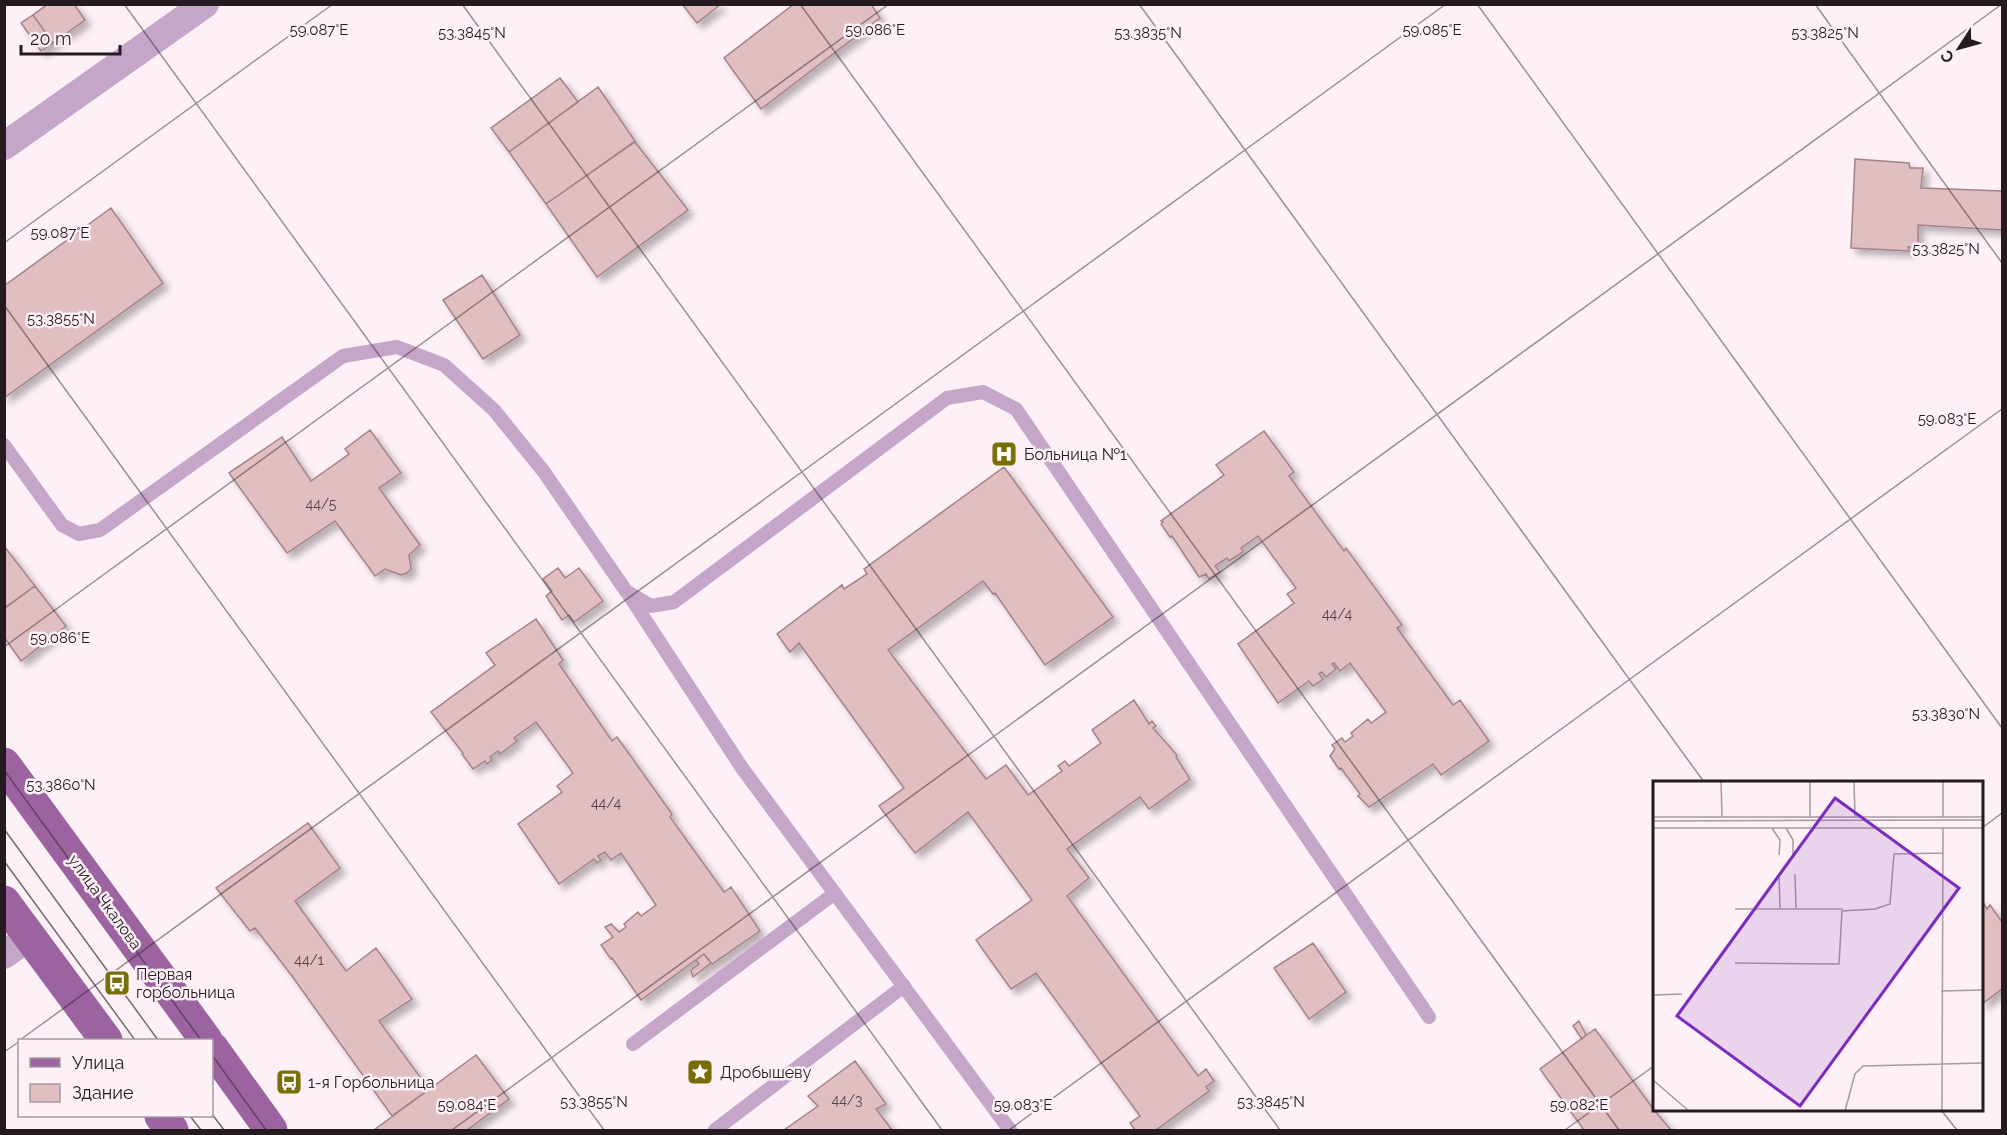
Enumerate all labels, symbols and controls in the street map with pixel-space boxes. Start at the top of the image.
scale bar [21,18,120,56]
north arrow [1929,18,1989,78]
text: 59.087°E [289,21,349,39]
text: 59.086°E [845,21,905,39]
text: 59.085°E [1402,21,1462,39]
text: 53.3845°N [438,24,506,42]
text: 53.3835°N [1114,24,1182,42]
text: 53.3825°N [1791,24,1859,42]
text: 20 m [30,28,72,49]
text: С [1936,46,1958,67]
text: 59.087°E [30,224,90,242]
text: 53.3825°N [1912,240,1980,258]
text: 53.3855°N [27,310,95,328]
text: 59.083°E [1918,410,1976,428]
hospital icon: Больница №1 [989,439,1019,469]
place label: Больница №1 [1024,445,1127,464]
house number: 44/5 [306,496,337,512]
house number: 44/4 [1322,606,1352,622]
text: 59.086°E [30,629,90,647]
text: 53.3830°N [1912,705,1980,723]
text: 53.3860°N [26,776,96,794]
inset map [1653,781,1983,1111]
house number: 44/4 [591,795,621,811]
street label: улица Чкалова [64,851,146,953]
house number: 44/1 [294,952,324,968]
place label: Первая горбольница [136,965,235,1002]
bus stop icon: Первая горбольница [102,968,132,998]
legend [18,1039,213,1117]
text: Улица [72,1052,124,1073]
place icon: Дробышеву [685,1057,715,1087]
place label: Дробышеву [720,1063,812,1082]
bus stop icon: 1-я Горбольница [274,1067,304,1097]
place label: 1-я Горбольница [308,1073,434,1092]
text: Здание [72,1082,134,1103]
house number: 44/3 [832,1092,862,1108]
text: 53.3855°N [560,1093,628,1111]
text: 53.3845°N [1237,1093,1305,1111]
text: 59.084°E [437,1096,497,1114]
text: 59.083°E [994,1096,1052,1114]
text: 59.082°E [1550,1096,1608,1114]

